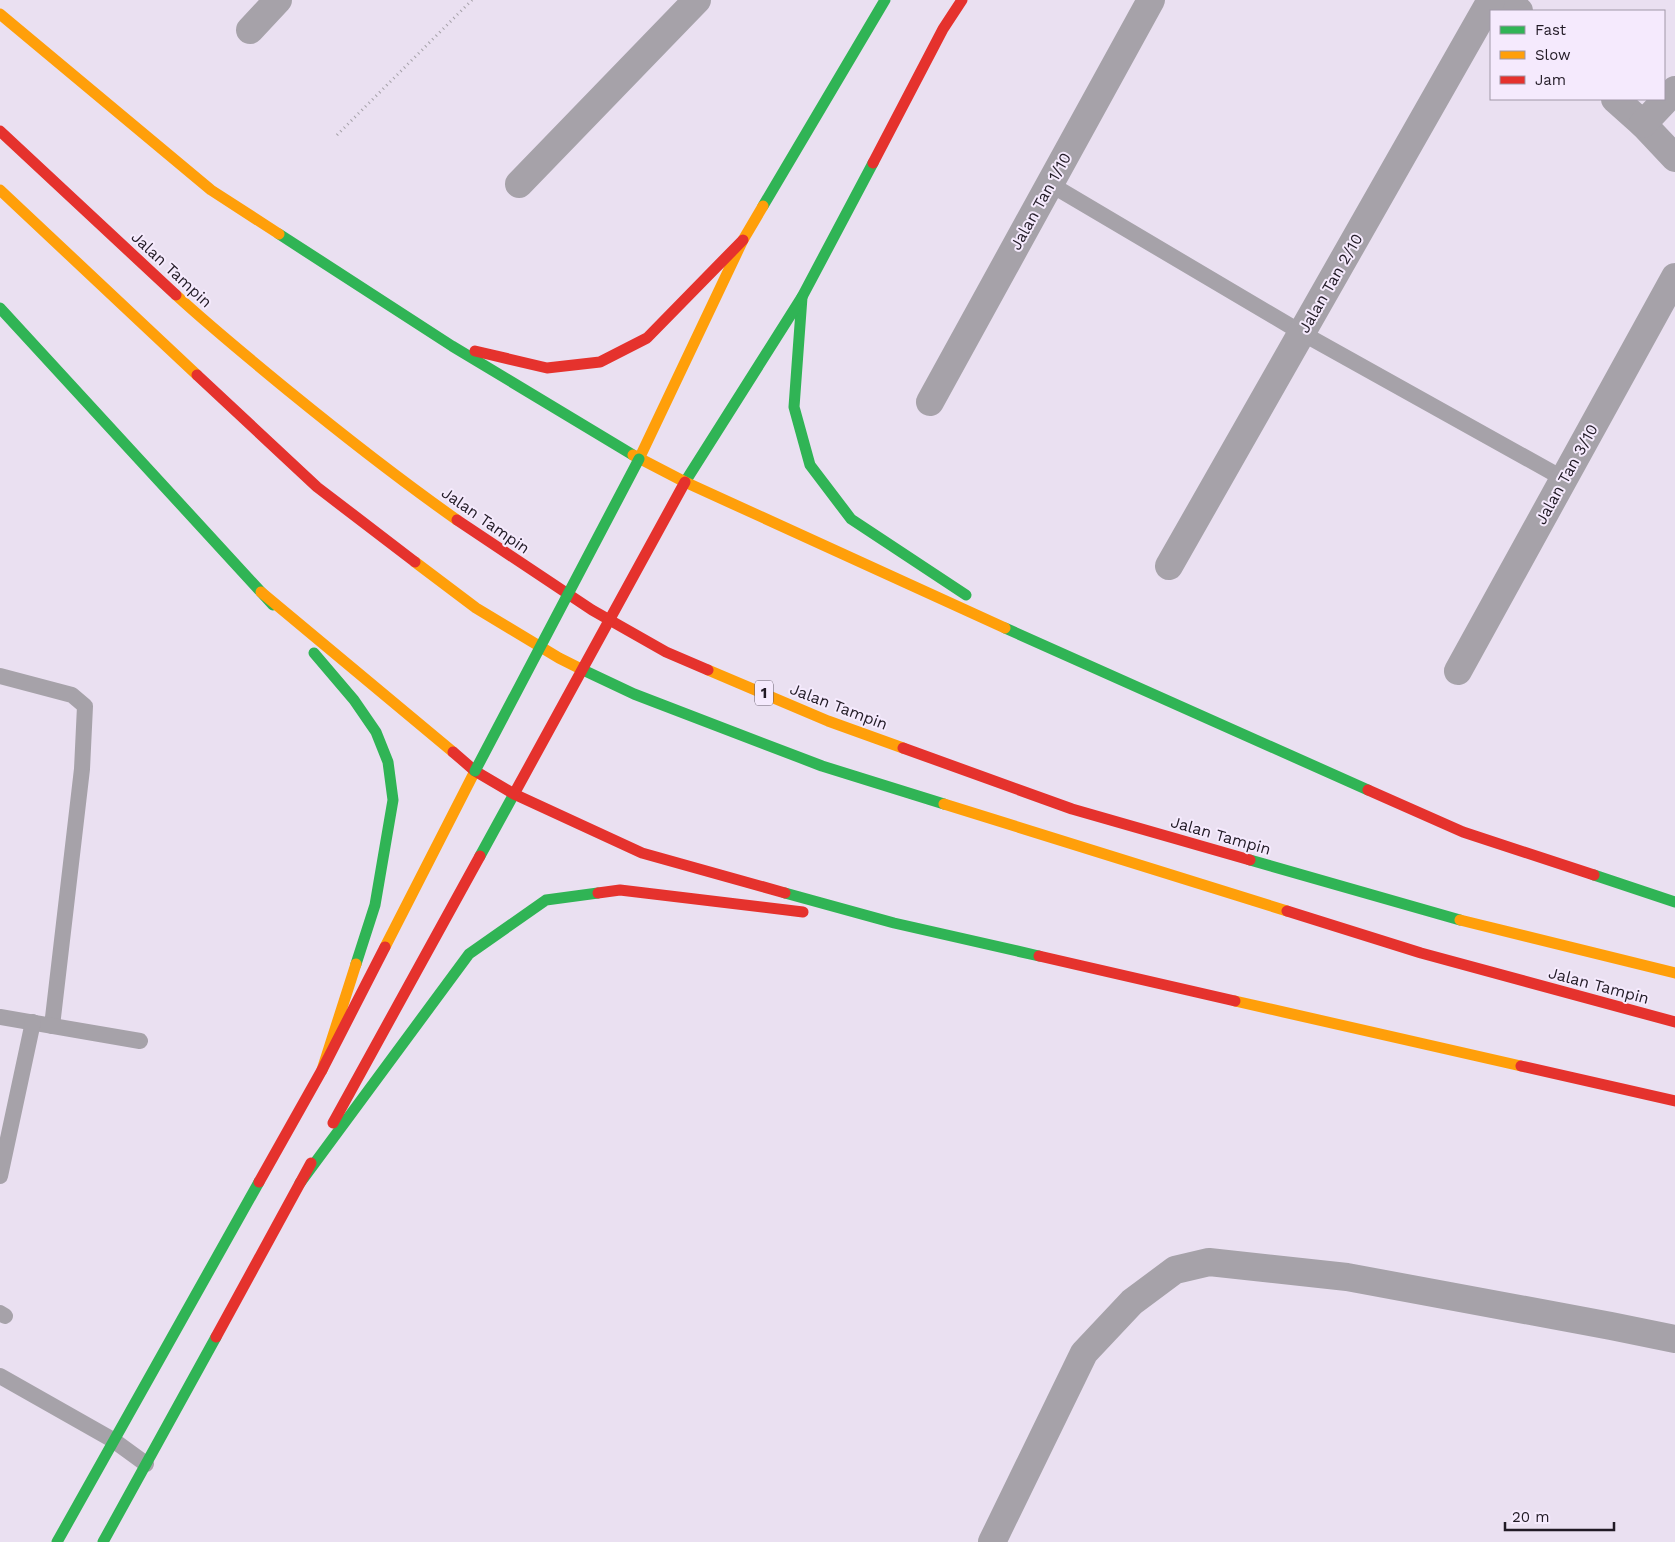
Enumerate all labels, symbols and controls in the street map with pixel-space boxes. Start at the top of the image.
legend [1490,10,1665,100]
text: Fast [1535,21,1567,39]
text: Slow [1535,46,1571,64]
text: Jam [1535,71,1566,89]
street label: Jalan Tan 1/10 [1006,149,1075,253]
street label: Jalan Tampin [127,227,216,312]
street label: Jalan Tan 2/10 [1294,230,1367,336]
street label: Jalan Tan 3/10 [1531,421,1602,528]
street label: Jalan Tampin [438,483,533,558]
street label: Jalan Tampin [787,679,890,734]
road number: 1 [755,680,773,706]
street label: Jalan Tampin [1169,812,1273,859]
street label: Jalan Tampin [1547,963,1651,1008]
scale bar [1505,1500,1614,1532]
text: 20 m [1512,1508,1550,1526]

